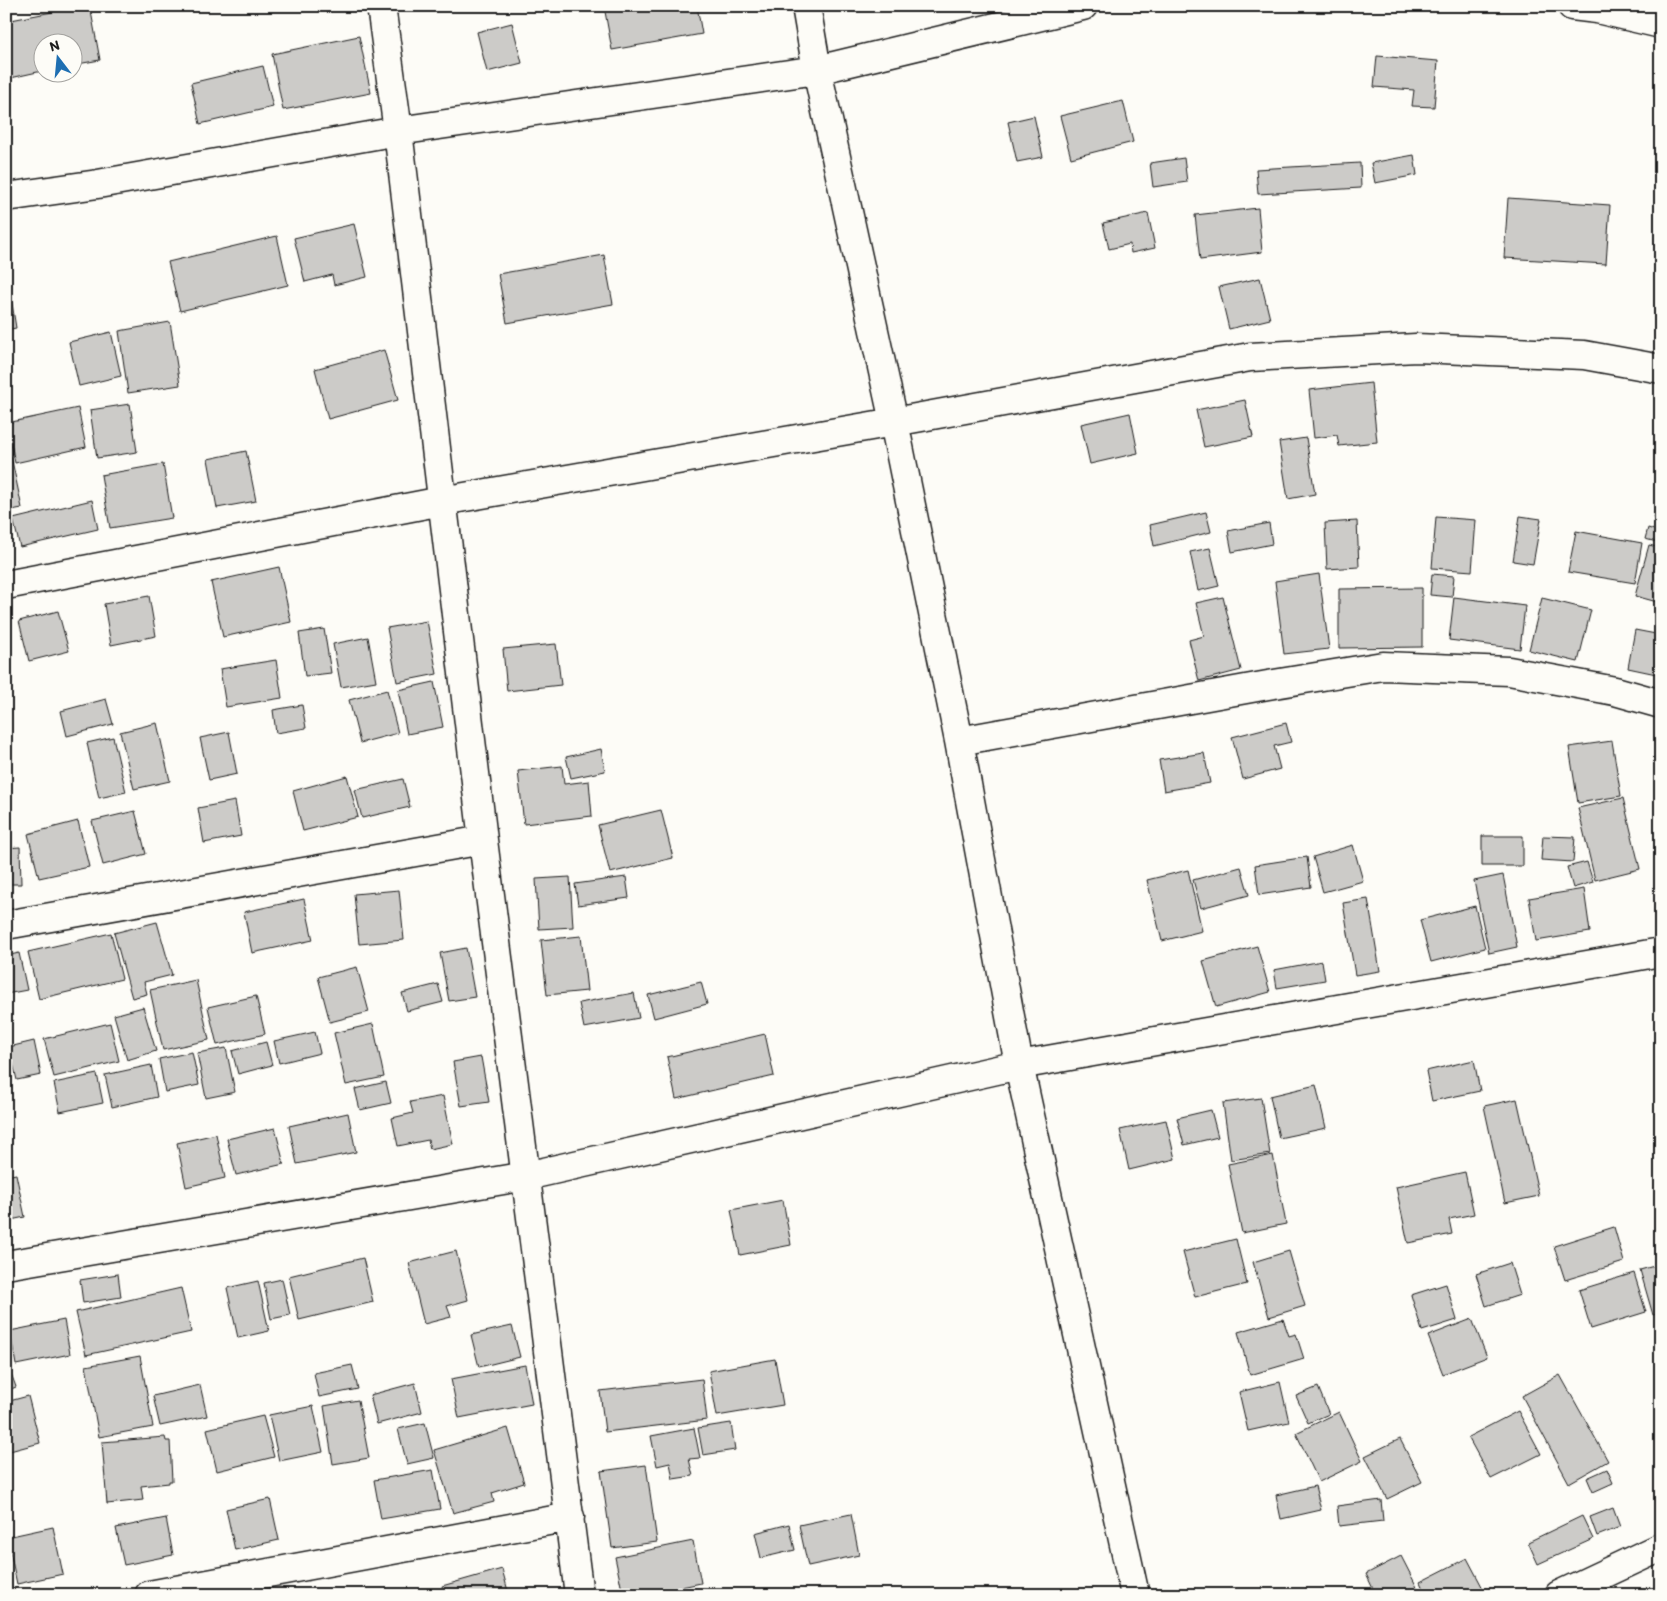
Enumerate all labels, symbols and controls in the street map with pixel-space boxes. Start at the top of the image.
north arrow [32,32,82,82]
text: N [48,37,61,55]

